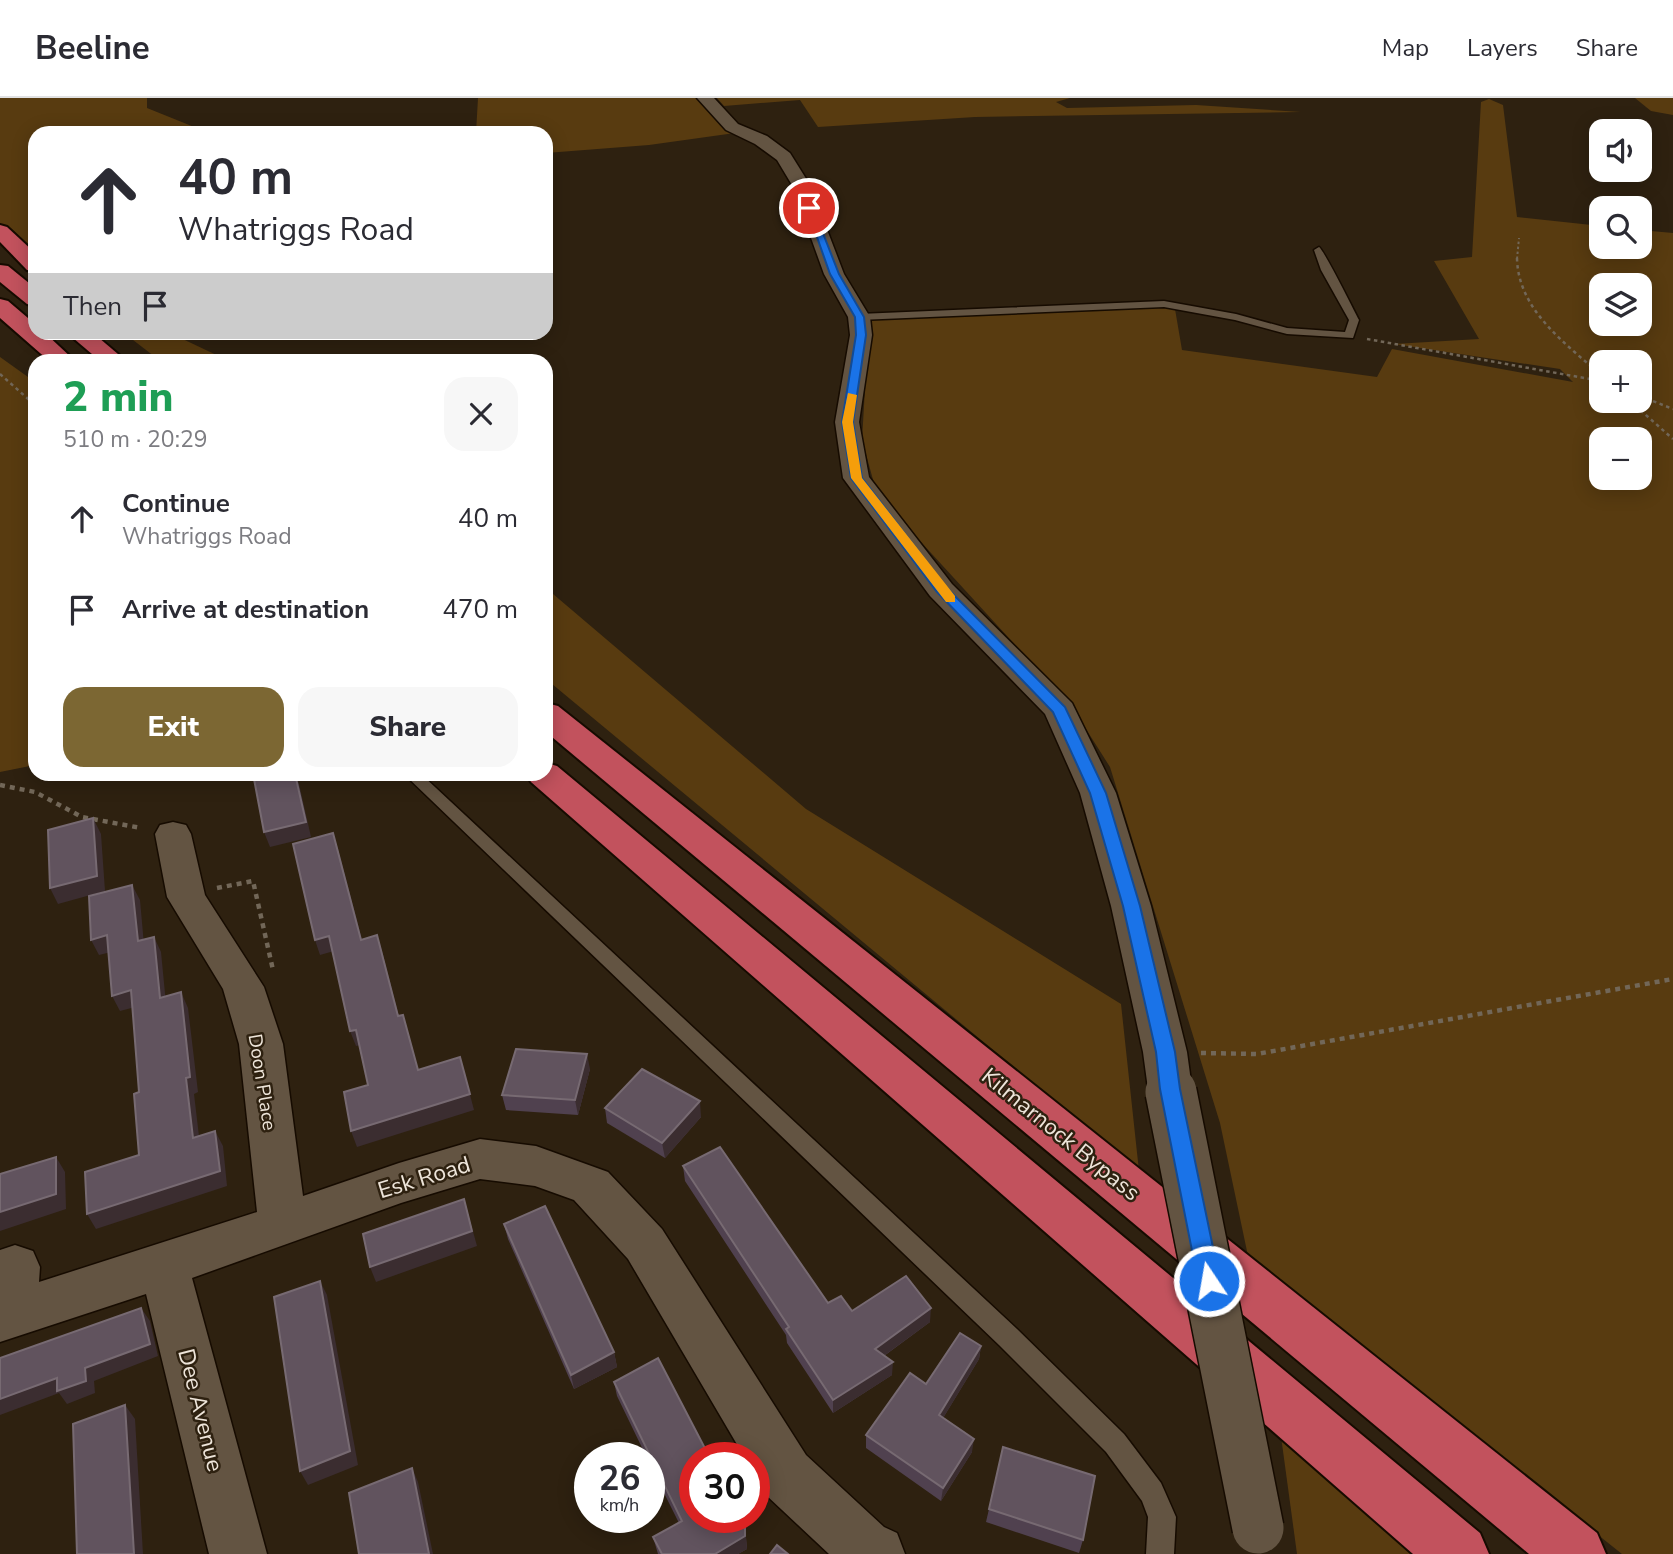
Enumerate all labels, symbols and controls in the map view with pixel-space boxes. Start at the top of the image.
text: Beeline [35,26,150,71]
text: Map [1382,32,1429,64]
text: Layers [1467,32,1538,64]
text: Share [1576,32,1638,64]
map controls [1589,119,1652,490]
button: sound [1589,119,1652,182]
text: 40 m [178,144,293,211]
icon: ahead [63,154,154,245]
pin [779,178,839,238]
icon: arrive [790,189,828,227]
button: search [1589,196,1652,259]
text: Whatriggs Road [178,208,414,251]
button: layers [1589,273,1652,336]
icon: arrive [136,287,174,325]
text: Then [63,289,122,324]
button: + [1589,350,1652,413]
text: 2 min [63,369,173,426]
button: close [444,377,518,451]
text: 510 m · 20:29 [63,424,208,455]
button: − [1589,427,1652,490]
text: Continue [122,486,230,521]
icon: ahead [63,500,101,538]
text: 40 m [458,501,518,536]
text: Whatriggs Road [122,521,292,552]
icon: arrive [63,591,101,629]
text: Arrive at destination [122,592,369,627]
text: 470 m [442,592,518,627]
button: Exit [63,687,284,767]
button: Share [298,687,518,767]
street label: Doon Place [242,1032,282,1132]
street label: Kilmarnock Bypass [975,1061,1146,1208]
street label: Esk Road [374,1149,474,1206]
position arrow [1172,1244,1246,1318]
street label: Dee Avenue [170,1345,231,1475]
speed limit sign: 30 [679,1442,770,1533]
text: 26 [598,1455,641,1502]
text: km/h [600,1493,639,1517]

